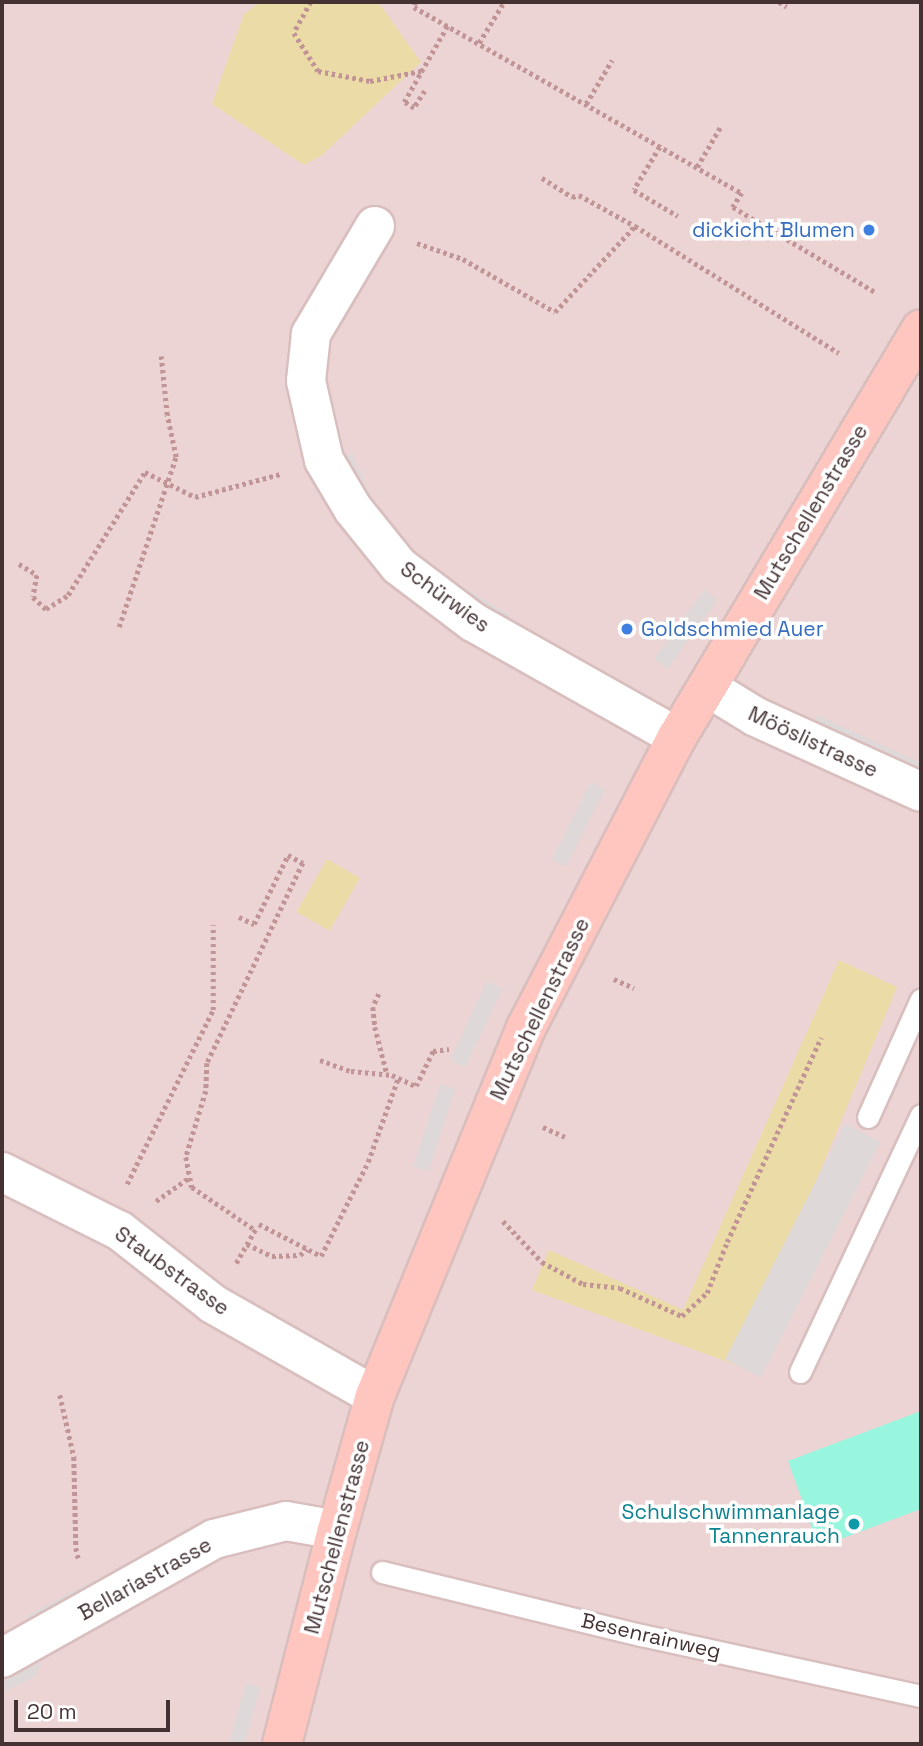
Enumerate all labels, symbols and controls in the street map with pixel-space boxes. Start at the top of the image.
place label: dickicht Blumen [692,217,855,243]
marker: dickicht Blumen [861,222,877,238]
street label: Mutschellenstrasse [749,420,873,604]
street label: Schürwies [395,556,495,638]
place label: Goldschmied Auer [641,616,824,642]
marker: Goldschmied Auer [619,621,635,637]
street label: Mööslistrasse [744,701,882,783]
street label: Mutschellenstrasse [485,914,595,1104]
street label: Staubstrasse [110,1221,234,1321]
street label: Mutschellenstrasse [299,1437,375,1637]
place label: Schulschwimmanlage Tannenrauch [622,1499,840,1549]
marker: Schulschwimmanlage Tannenrauch [846,1516,862,1532]
street label: Bellariastrasse [74,1532,216,1626]
street label: Besenrainweg [579,1608,723,1664]
scale bar [18,1686,173,1730]
text: 20 m [27,1698,77,1725]

